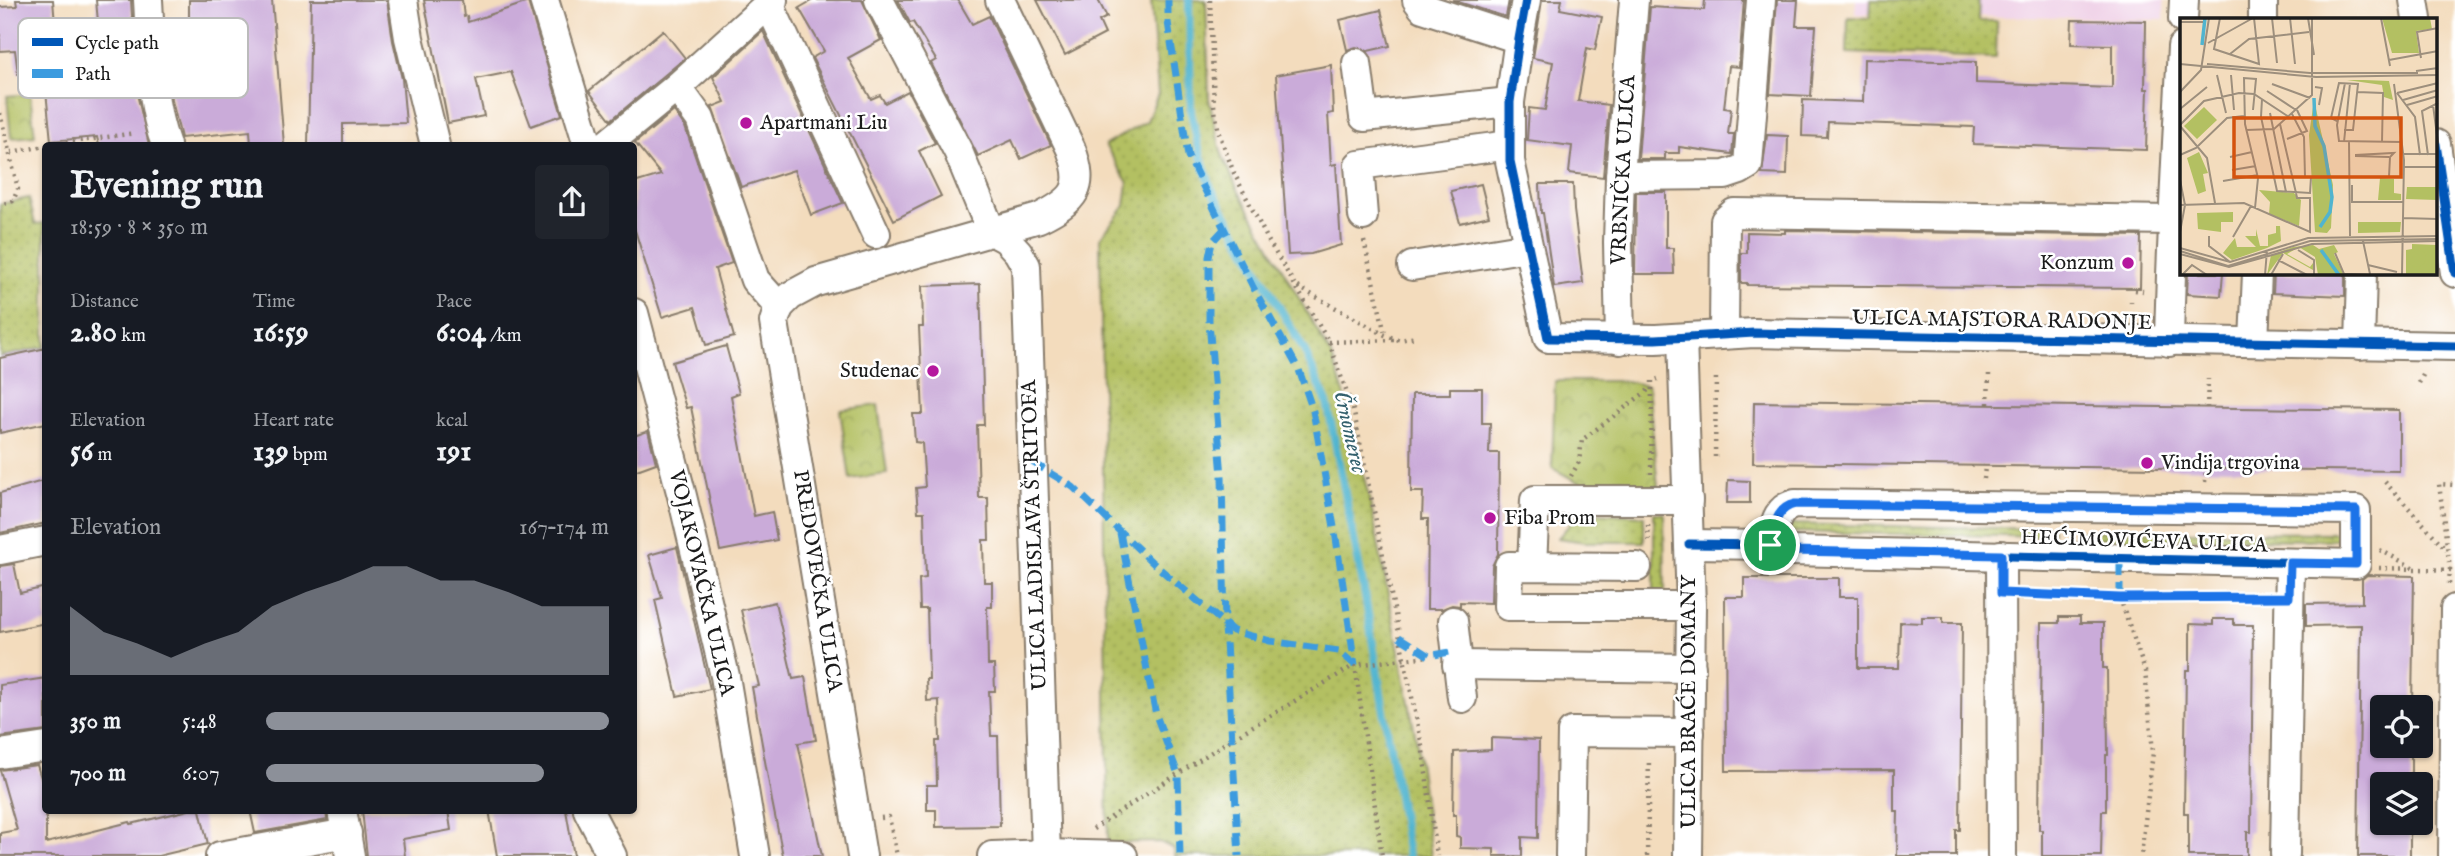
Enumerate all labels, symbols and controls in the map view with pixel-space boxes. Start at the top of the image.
legend [18,18,248,98]
inset map [2180,18,2438,275]
text: Cycle path [75,32,159,56]
text: Path [75,63,111,87]
street label: VRBNIČKA ULICA [1604,74,1642,267]
place label: Apartmani Liu [759,110,888,137]
marker: Apartmani Liu [738,115,754,131]
text: Evening run [70,163,264,211]
button: share [535,165,609,239]
text: 18:59 · 8 × 350 m [70,213,208,242]
place label: Konzum [2040,250,2114,277]
marker: Konzum [2120,255,2136,271]
text: Distance [70,290,139,314]
text: Time [253,290,295,314]
text: Pace [436,290,472,314]
street label: ULICA MAJSTORA RADONJE [1852,305,2152,337]
text: 2.80 [70,314,117,352]
text: 16:59 [253,314,309,352]
text: 6:04 [436,314,486,352]
text: km [117,324,146,348]
text: /km [486,324,521,348]
place label: Studenac [840,358,919,385]
marker: Studenac [925,363,941,379]
street label: ULICA LADISLAVA ŠTRITOFA [1015,378,1054,691]
water label: Črnomerec [1326,388,1375,477]
text: Elevation [70,409,145,433]
text: Heart rate [253,409,334,433]
text: kcal [436,409,468,433]
text: 56 [70,433,93,471]
text: 139 [253,433,288,471]
text: 191 [436,433,471,471]
text: m [93,443,112,467]
text: bpm [288,443,328,467]
place label: Vindija trgovina [2160,450,2300,477]
marker: Vindija trgovina [2139,455,2155,471]
street label: VOJAKOVAČKA ULICA [662,466,741,699]
street label: PREDOVEČKA ULICA [786,468,849,695]
place label: Fiba Prom [1504,505,1595,532]
marker: Fiba Prom [1482,510,1498,526]
text: Elevation [70,513,161,542]
text: 167–174 m [519,513,609,542]
pin [1740,515,1800,575]
street label: HEĆIMOVIĆEVA ULICA [2020,523,2269,560]
icon: arrive [1751,526,1789,564]
street label: ULICA BRAĆE DOMANY [1675,574,1703,829]
map controls [2370,695,2433,835]
button: locate [2370,695,2433,758]
text: 350 m [70,707,121,736]
text: 5:48 [182,707,217,736]
text: 700 m [70,759,126,788]
text: 6:07 [182,759,220,788]
button: layers [2370,772,2433,835]

